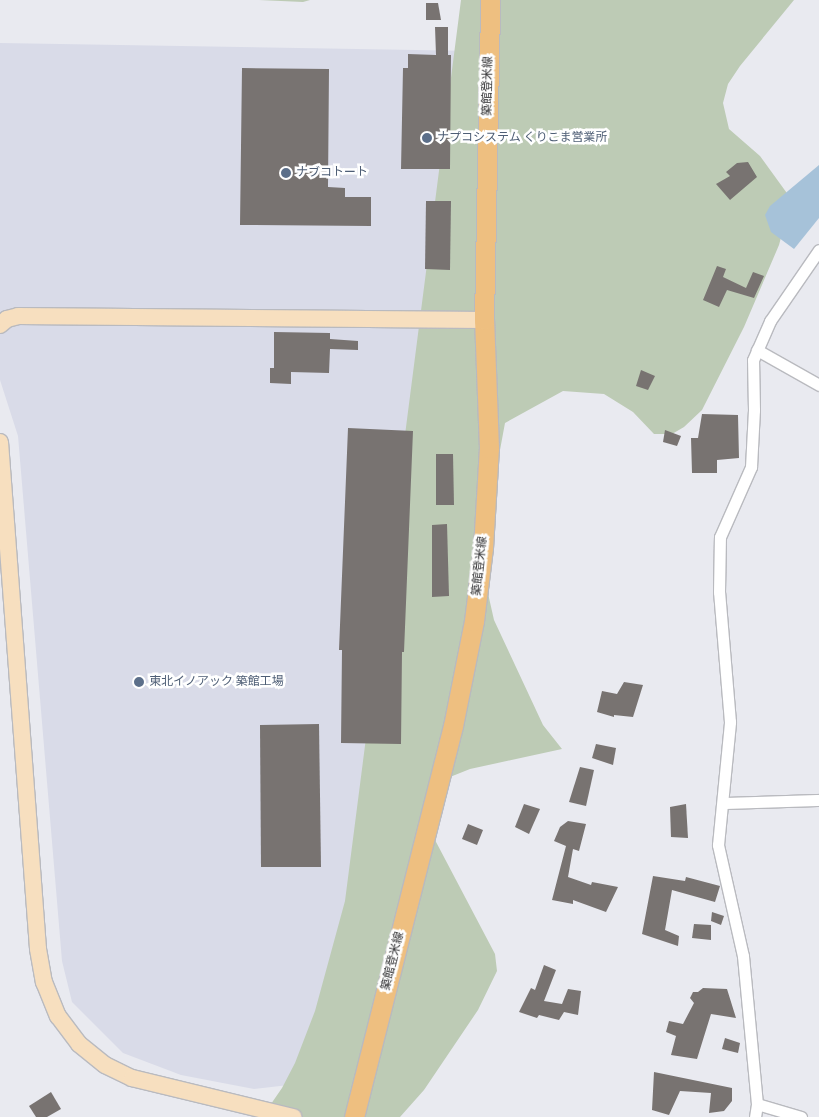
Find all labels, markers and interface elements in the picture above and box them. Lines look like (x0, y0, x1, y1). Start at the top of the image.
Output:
street label: 築館登米線 (480, 56, 496, 116)
place label: ナプコシステム くりこま営業所 (437, 131, 608, 145)
marker: ナプコシステム くりこま営業所 (421, 132, 433, 144)
place label: ナブコトート (296, 166, 368, 180)
marker: ナブコトート (280, 167, 292, 179)
street label: 築館登米線 (470, 535, 490, 597)
place label: 東北イノアック 築館工場 (149, 675, 284, 689)
marker: 東北イノアック 築館工場 (133, 676, 145, 688)
street label: 築館登米線 (379, 930, 407, 992)

